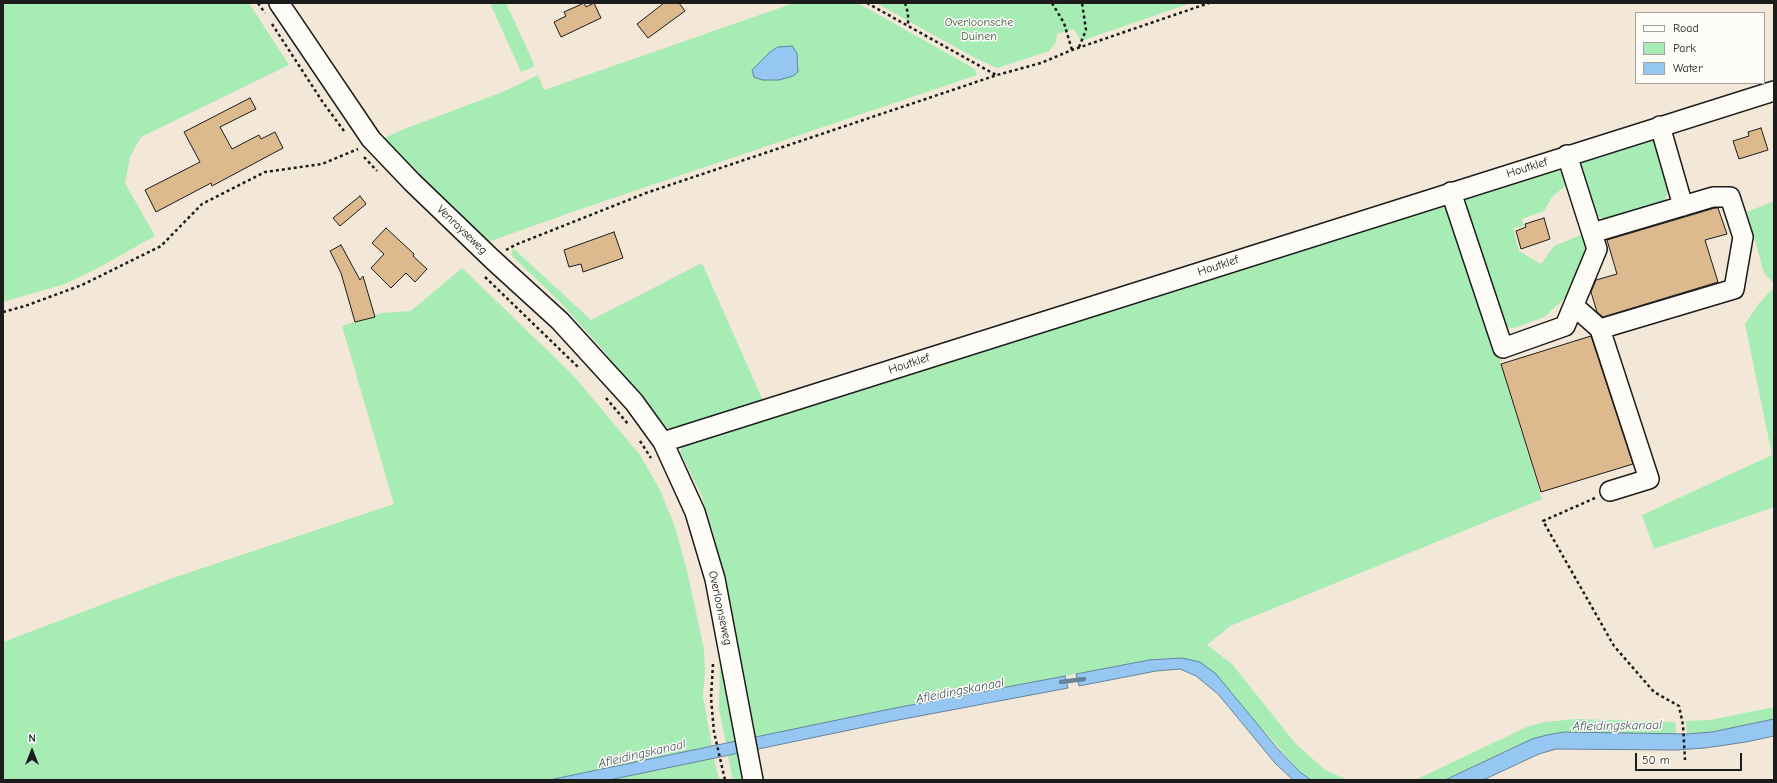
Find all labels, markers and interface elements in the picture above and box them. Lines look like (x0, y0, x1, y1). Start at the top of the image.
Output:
legend (1635, 12, 1765, 84)
park label: Overloonsche Duinen (945, 16, 1013, 44)
text: Road (1673, 21, 1699, 35)
text: Park (1673, 41, 1696, 55)
text: Water (1673, 61, 1703, 75)
street label: Houtklef (1505, 155, 1549, 181)
street label: Venrayseweg (434, 202, 490, 258)
street label: Houtklef (1196, 253, 1240, 279)
street label: Houtklef (887, 351, 931, 377)
street label: Overloonseweg (705, 570, 735, 646)
water label: Afleidingskanaal (915, 675, 1005, 707)
water label: Afleidingskanaal (1572, 717, 1662, 735)
north arrow (12, 731, 52, 771)
text: N (28, 732, 36, 745)
water label: Afleidingskanaal (597, 736, 687, 772)
scale bar (1637, 745, 1744, 771)
text: 50 m (1642, 753, 1670, 767)

